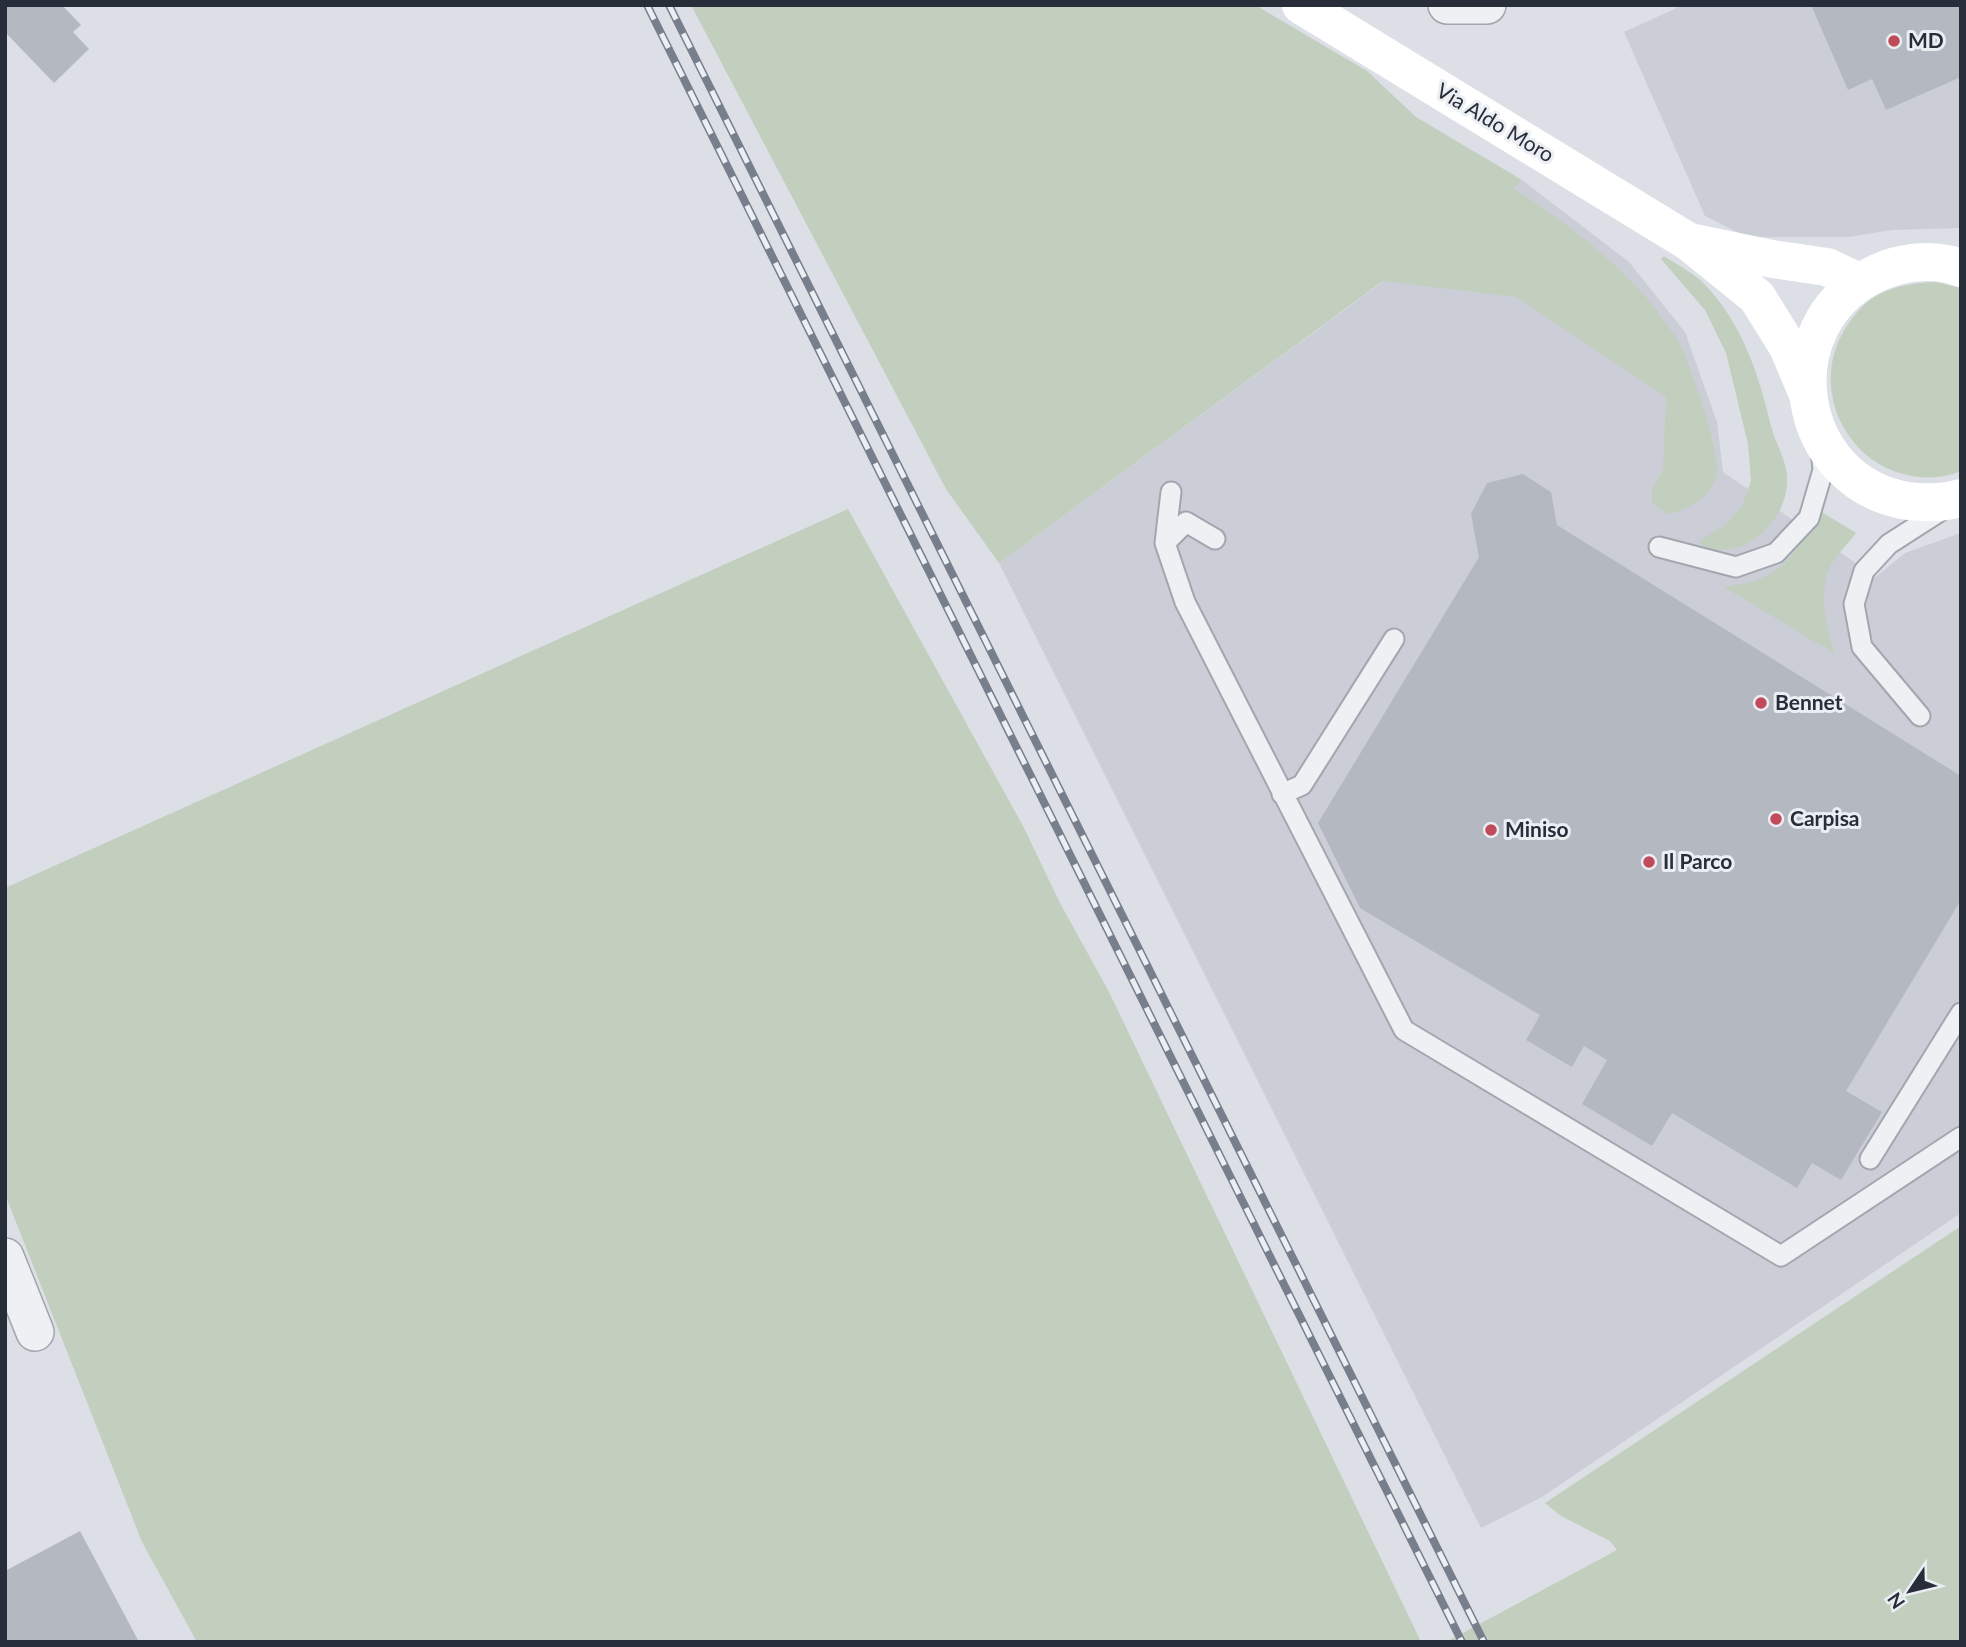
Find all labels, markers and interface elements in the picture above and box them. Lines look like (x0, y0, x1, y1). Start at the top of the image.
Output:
place label: MD (1908, 27, 1944, 52)
marker: MD (1886, 33, 1902, 49)
street label: Via Aldo Moro (1432, 77, 1559, 167)
place label: Bennet (1775, 689, 1843, 714)
marker: Bennet (1753, 695, 1769, 711)
place label: Carpisa (1790, 805, 1860, 830)
marker: Carpisa (1768, 811, 1784, 827)
place label: Miniso (1505, 816, 1569, 841)
marker: Miniso (1483, 822, 1499, 838)
place label: Il Parco (1663, 848, 1732, 873)
marker: Il Parco (1641, 854, 1657, 870)
north arrow (1875, 1556, 1945, 1626)
text: N (1882, 1588, 1909, 1614)

